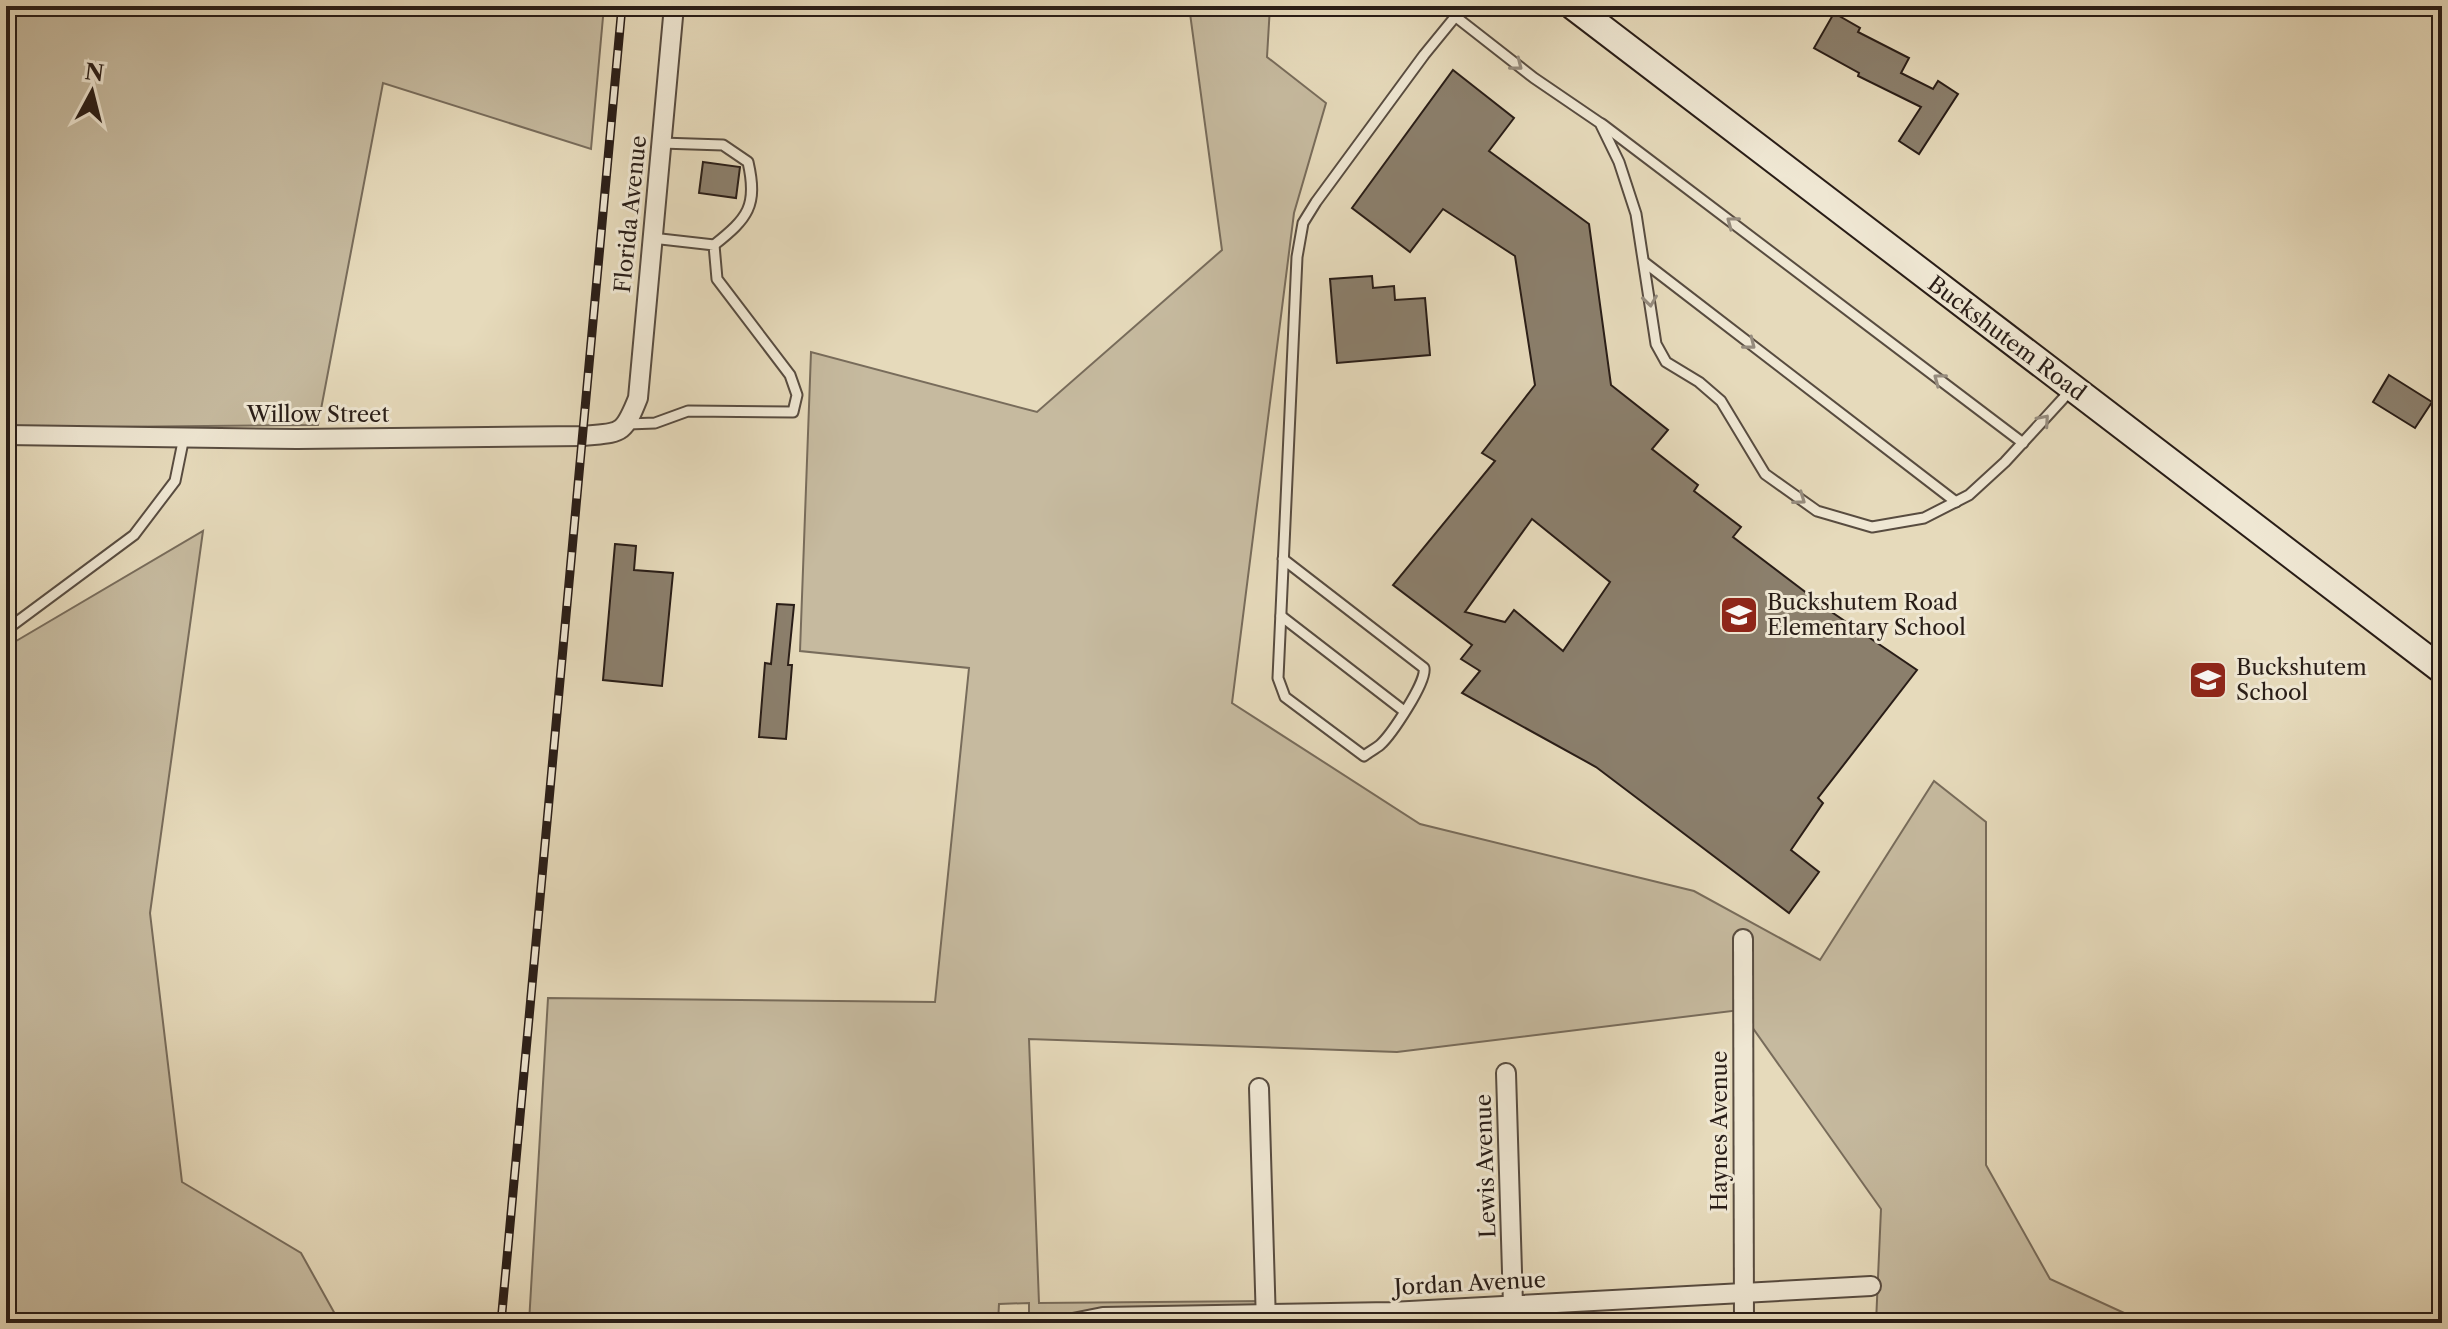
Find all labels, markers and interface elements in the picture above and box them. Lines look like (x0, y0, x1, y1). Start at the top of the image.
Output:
north arrow (52, 52, 132, 132)
one-way arrow (1508, 55, 1523, 69)
text: N (83, 58, 106, 87)
street label: Florida Avenue (609, 134, 652, 294)
one-way arrow (1726, 217, 1740, 232)
street label: Buckshutem Road (1922, 270, 2091, 407)
one-way arrow (1641, 294, 1658, 308)
one-way arrow (1741, 334, 1756, 348)
one-way arrow (1933, 374, 1948, 388)
street label: Willow Street (246, 401, 389, 428)
one-way arrow (2035, 414, 2049, 429)
one-way arrow (1791, 489, 1806, 504)
place label: Buckshutem Road Elementary School (1767, 589, 1966, 641)
school or university icon: Buckshutem Road Elementary School (1718, 594, 1760, 636)
place label: Buckshutem School (2236, 654, 2367, 706)
school or university icon: Buckshutem School (2187, 659, 2229, 701)
street label: Haynes Avenue (1706, 1051, 1733, 1211)
street label: Lewis Avenue (1469, 1094, 1502, 1238)
street label: Jordan Avenue (1390, 1266, 1547, 1301)

